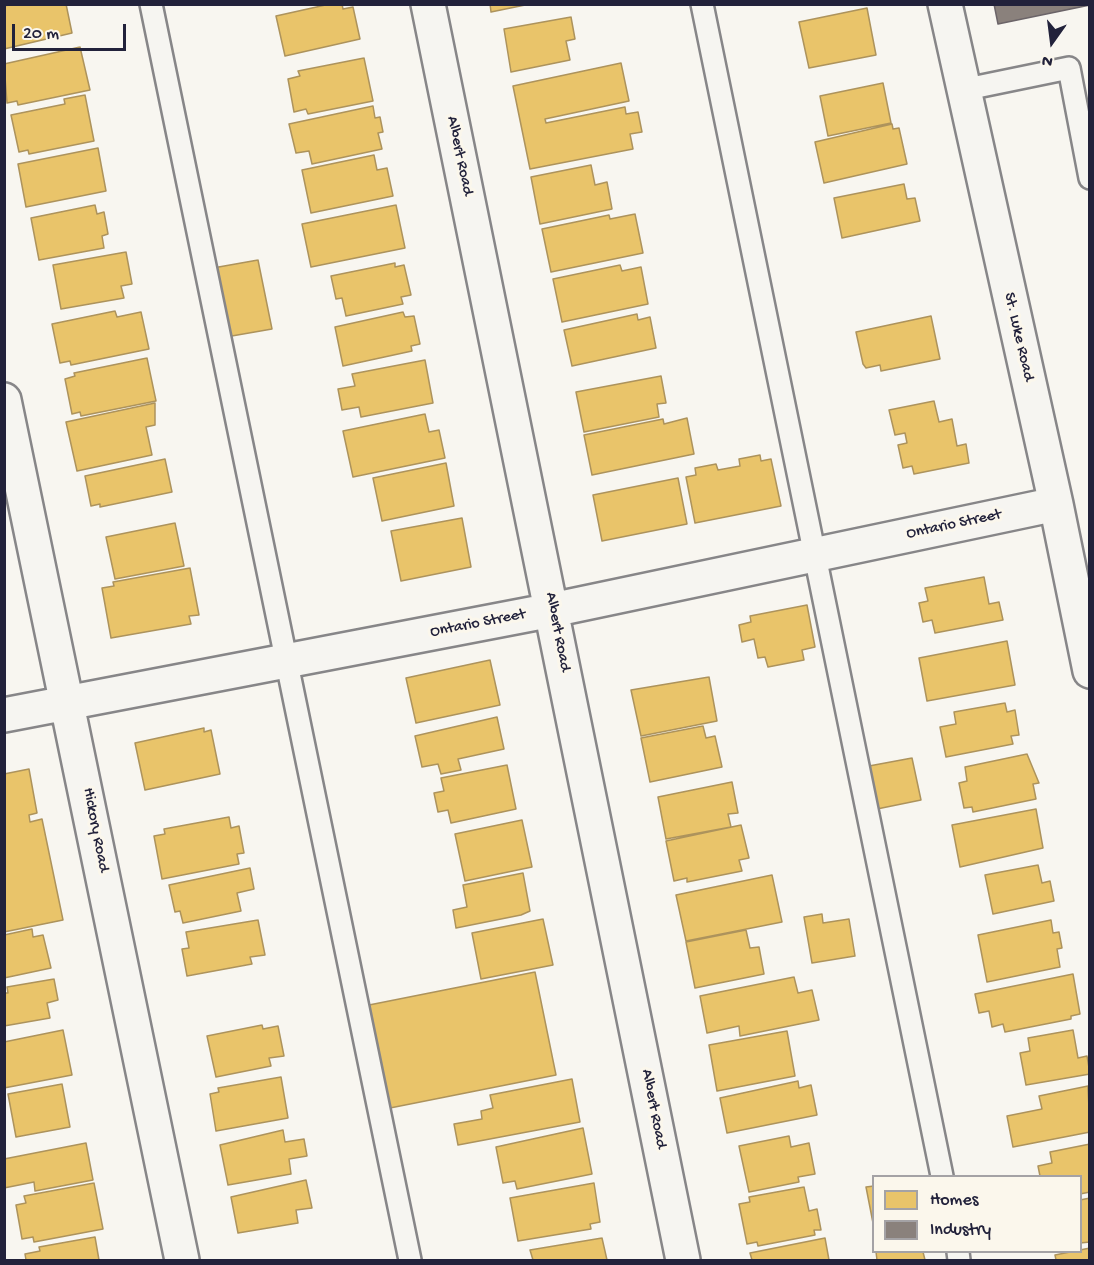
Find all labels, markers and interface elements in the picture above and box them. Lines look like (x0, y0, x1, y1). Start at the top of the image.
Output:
scale bar (15, 12, 129, 50)
north arrow (1022, 12, 1082, 72)
text: 20 m (23, 24, 59, 45)
text: N (1040, 49, 1055, 70)
street label: Albert Road (441, 115, 477, 197)
street label: St. Luke Road (998, 291, 1038, 383)
street label: Ontario Street (905, 506, 1003, 544)
street label: Albert Road (540, 591, 574, 673)
street label: Ontario Street (429, 605, 527, 643)
street label: Hickory Road (77, 786, 113, 874)
street label: Albert Road (636, 1068, 670, 1150)
legend (872, 1175, 1082, 1253)
text: Homes (930, 1190, 978, 1211)
text: Industry (930, 1220, 991, 1241)

